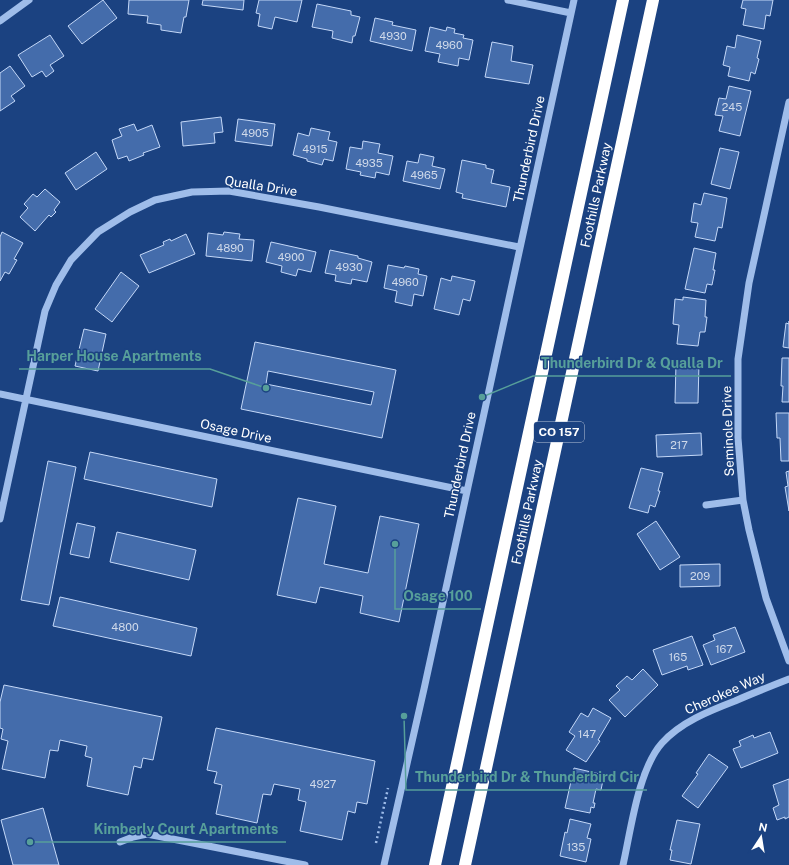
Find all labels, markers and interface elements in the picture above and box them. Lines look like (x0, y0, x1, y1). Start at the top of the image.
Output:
house number: 4930 (379, 30, 407, 42)
house number: 4960 (435, 39, 463, 51)
street label: Thunderbird Drive (510, 94, 548, 204)
house number: 245 (722, 101, 742, 113)
house number: 4905 (241, 127, 269, 139)
street label: Foothills Parkway (578, 141, 614, 249)
house number: 4915 (302, 143, 328, 155)
house number: 4935 (355, 157, 383, 169)
house number: 4965 (410, 169, 438, 181)
street label: Qualla Drive (224, 173, 298, 199)
house number: 4890 (216, 242, 244, 254)
house number: 4900 (277, 251, 305, 263)
house number: 4930 (335, 261, 363, 273)
house number: 4960 (391, 276, 419, 288)
callout: Harper House Apartments (19, 343, 210, 369)
text: Harper House Apartments (26, 348, 202, 364)
callout: Thunderbird Dr & Qualla Dr (533, 350, 731, 376)
text: Thunderbird Dr & Qualla Dr (541, 355, 723, 371)
street label: Seminole Drive (719, 385, 737, 477)
street label: Thunderbird Drive (441, 410, 479, 520)
street label: Osage Drive (199, 416, 273, 446)
road number: CO 157 (534, 422, 584, 442)
house number: 217 (670, 439, 688, 451)
street label: Foothills Parkway (509, 458, 545, 566)
house number: 209 (690, 570, 710, 582)
callout: Osage 100 (395, 583, 481, 609)
text: Osage 100 (403, 588, 473, 604)
house number: 4800 (111, 621, 139, 633)
house number: 167 (715, 643, 733, 655)
house number: 165 (669, 651, 687, 663)
street label: Cherokee Way (682, 669, 768, 717)
house number: 147 (578, 728, 596, 740)
callout: Thunderbird Dr & Thunderbird Cir (406, 764, 647, 790)
text: Thunderbird Dr & Thunderbird Cir (415, 769, 639, 785)
house number: 4927 (310, 778, 337, 790)
callout: Kimberly Court Apartments (85, 816, 286, 842)
north arrow (741, 817, 781, 857)
text: N (758, 820, 769, 834)
text: Kimberly Court Apartments (94, 821, 278, 837)
house number: 135 (567, 841, 585, 853)

